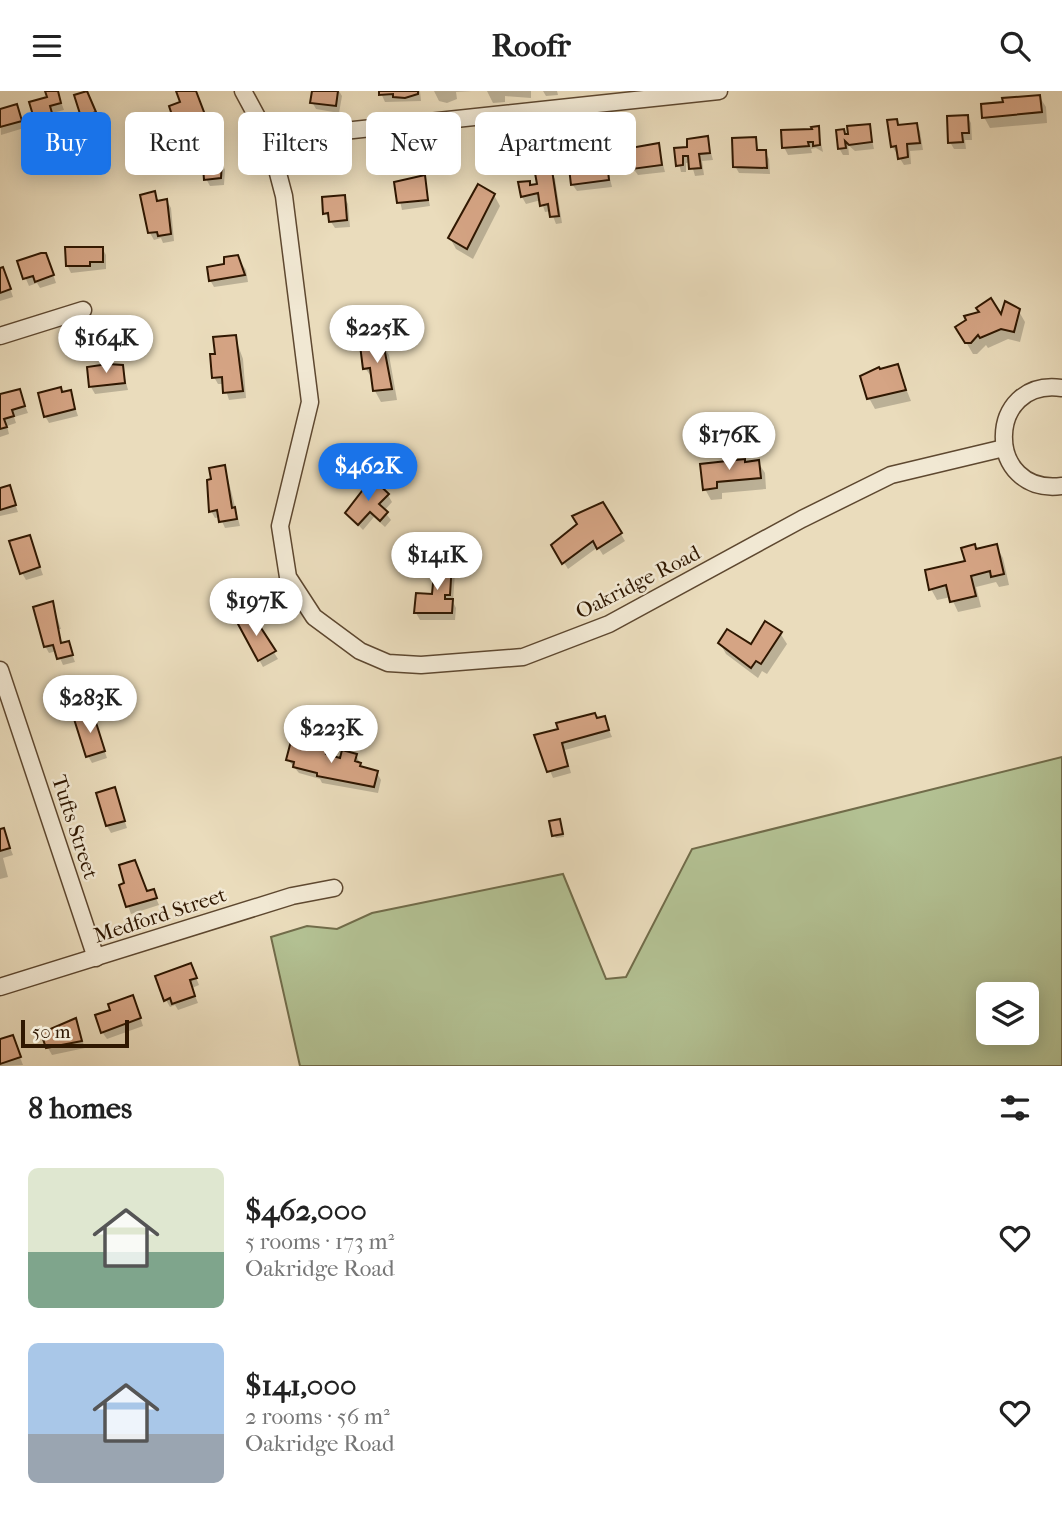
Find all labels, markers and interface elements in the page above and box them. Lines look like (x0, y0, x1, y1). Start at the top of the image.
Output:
icon: menu (28, 27, 66, 65)
text: Roofr (491, 27, 571, 64)
icon: search (996, 27, 1034, 65)
chip: Buy (21, 112, 111, 175)
chip: Rent (125, 112, 224, 175)
chip: Filters (238, 112, 352, 175)
chip: New (366, 112, 461, 175)
chip: Apartment (475, 112, 636, 175)
pin: $225K (328, 306, 426, 365)
text: $225K (346, 314, 408, 341)
pin: $164K (57, 315, 155, 375)
text: $164K (74, 324, 138, 351)
pin: $176K (680, 413, 778, 472)
text: $176K (698, 421, 760, 448)
pin: $462K (319, 443, 417, 503)
text: $462K (334, 452, 402, 479)
pin: $141K (388, 533, 486, 592)
street label: Oakridge Road (572, 540, 705, 624)
text: $141K (407, 541, 467, 568)
pin: $197K (207, 579, 305, 638)
text: $197K (226, 587, 286, 614)
pin: $283K (41, 675, 139, 735)
text: $283K (59, 684, 121, 711)
pin: $223K (282, 705, 380, 765)
text: $223K (300, 714, 362, 741)
street label: Tufts Street (47, 772, 103, 882)
street label: Medford Street (91, 882, 230, 948)
map controls (976, 982, 1039, 1045)
button: layers (976, 982, 1039, 1045)
scale bar (21, 1017, 130, 1049)
text: 50 m (32, 1021, 71, 1043)
icon: filters (996, 1089, 1034, 1127)
text: 8 homes (28, 1091, 132, 1126)
text: $462,000 (245, 1193, 367, 1228)
icon: home (84, 1196, 168, 1280)
icon: heart (996, 1219, 1034, 1257)
text: 5 rooms · 173 m² (245, 1228, 394, 1255)
text: Oakridge Road (245, 1255, 395, 1282)
text: $141,000 (245, 1368, 357, 1403)
icon: home (84, 1371, 168, 1455)
icon: heart (996, 1394, 1034, 1432)
text: 2 rooms · 56 m² (245, 1403, 390, 1430)
text: Oakridge Road (245, 1430, 395, 1457)

